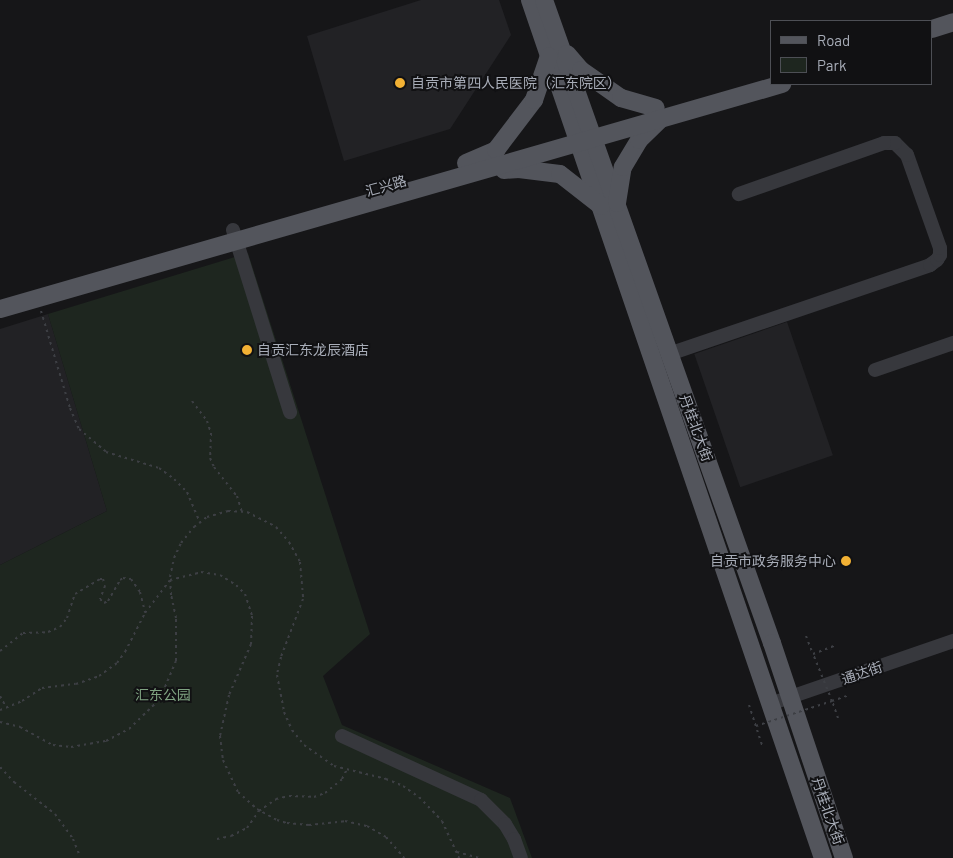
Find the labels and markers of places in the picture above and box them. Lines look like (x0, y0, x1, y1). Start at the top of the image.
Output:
place label: 自贡市第四人民医院（汇东院区） (411, 75, 621, 91)
marker: 自贡市第四人民医院（汇东院区） (393, 76, 407, 90)
place label: 自贡汇东龙辰酒店 (257, 342, 369, 358)
marker: 自贡汇东龙辰酒店 (241, 344, 253, 356)
place label: 自贡市政务服务中心 (710, 553, 836, 569)
marker: 自贡市政务服务中心 (840, 555, 852, 567)

